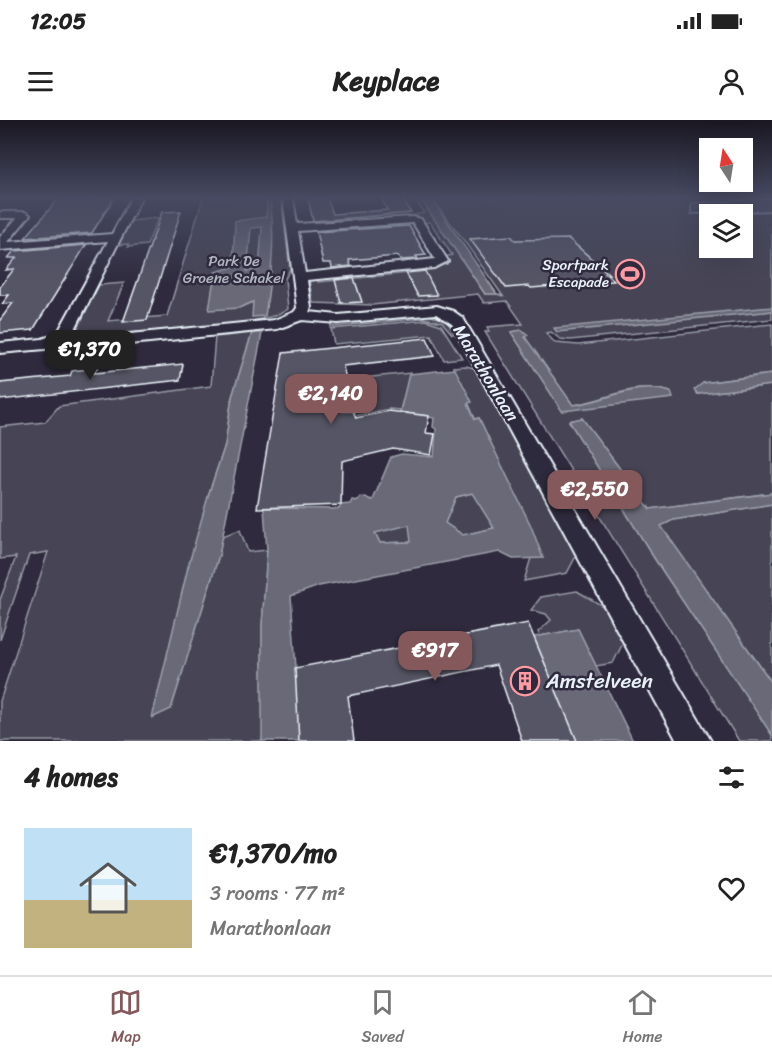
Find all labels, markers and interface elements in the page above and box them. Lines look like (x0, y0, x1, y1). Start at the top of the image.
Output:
text: 12:05 (30, 2, 86, 41)
text: Keyplace (333, 57, 439, 105)
icon: menu (24, 65, 57, 98)
icon: person (715, 65, 748, 98)
north arrow (699, 138, 753, 192)
map controls (699, 138, 753, 258)
button: layers (699, 204, 753, 258)
park label: Park De Groene Schakel (183, 248, 286, 291)
place label: Sportpark Escapade (542, 252, 609, 295)
sports icon: Sportpark Escapade (614, 258, 646, 290)
street label: Marathonlaan (444, 318, 528, 428)
pin: €1,370 (41, 330, 139, 381)
text: €1,370 (59, 332, 121, 367)
pin: €2,140 (282, 374, 380, 425)
text: €2,140 (299, 376, 363, 411)
pin: €2,550 (546, 470, 644, 521)
text: €2,550 (561, 472, 629, 507)
pin: €917 (399, 631, 471, 682)
text: €917 (412, 633, 458, 668)
place label: Amstelveen (545, 662, 653, 700)
building icon: Amstelveen (509, 665, 541, 697)
text: 4 homes (24, 754, 118, 800)
icon: filters (715, 761, 748, 794)
text: €1,370/mo (210, 830, 337, 876)
icon: home (72, 852, 144, 924)
icon: heart (715, 872, 748, 905)
text: 3 rooms · 77 m² (210, 876, 345, 911)
text: Marathonlaan (210, 911, 331, 946)
tab: Map (109, 986, 142, 1051)
tab: Saved (361, 986, 404, 1051)
tab: Home (623, 986, 663, 1051)

